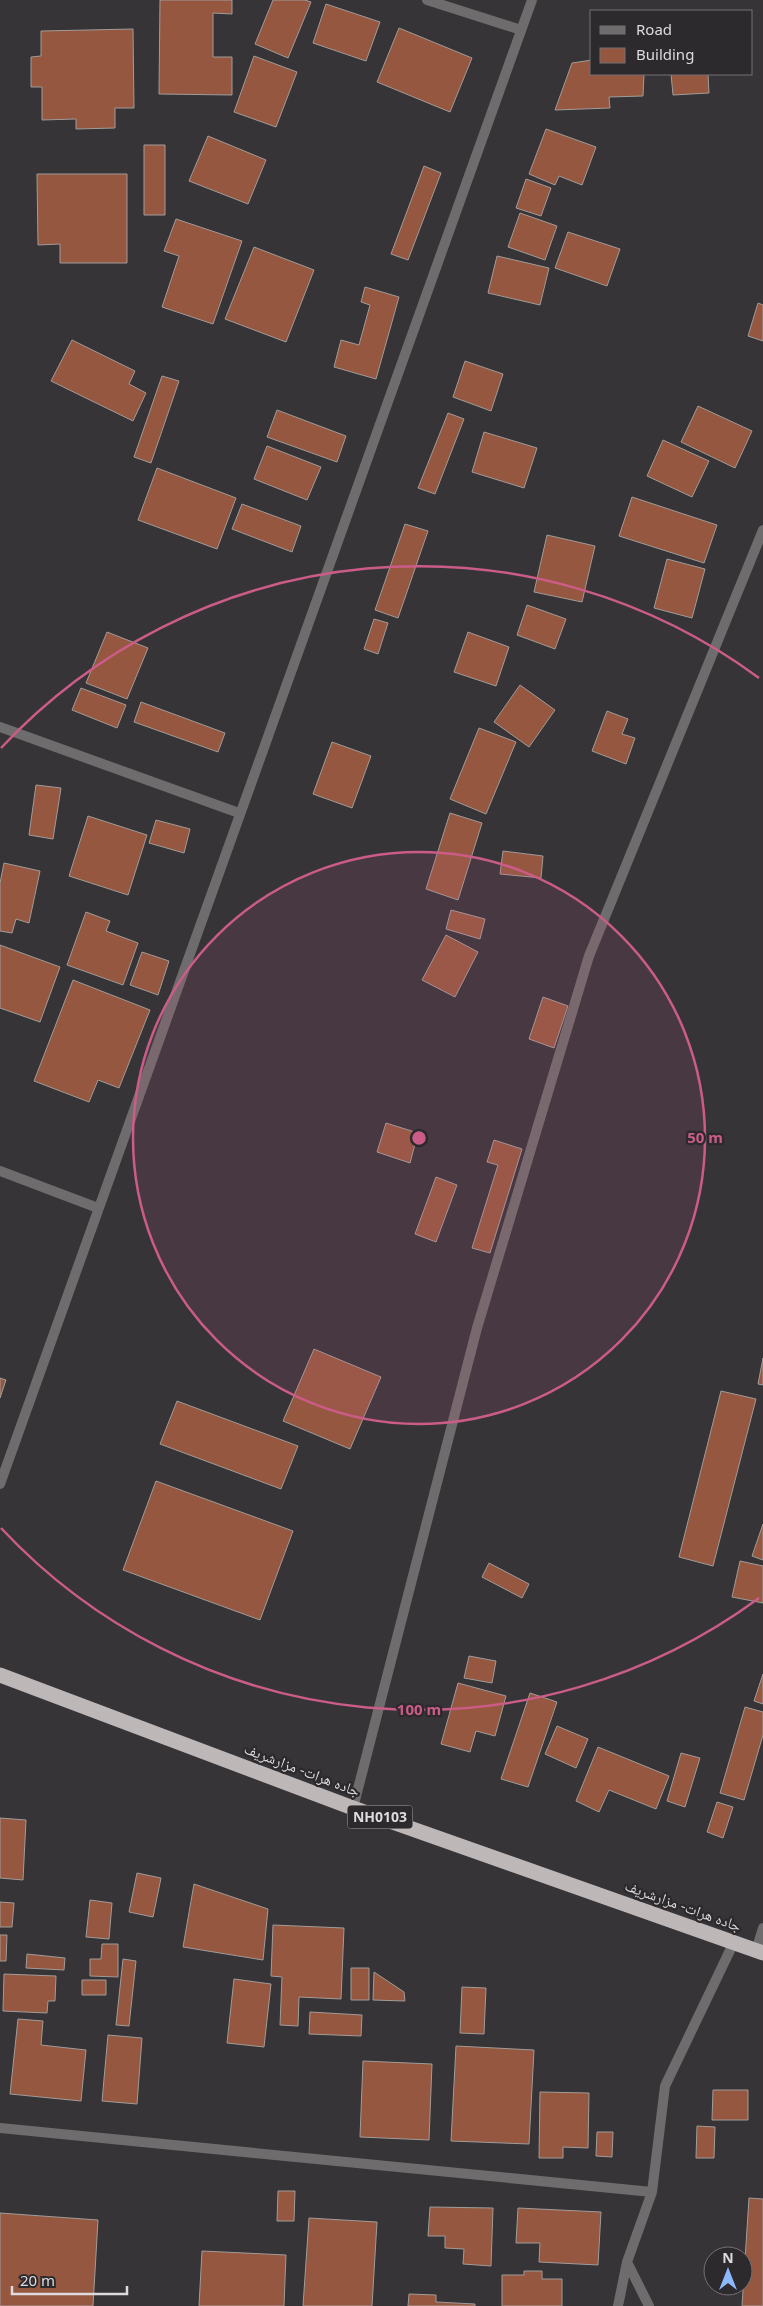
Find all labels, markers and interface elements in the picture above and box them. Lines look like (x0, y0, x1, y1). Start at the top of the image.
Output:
legend (590, 10, 753, 75)
text: Road (636, 19, 672, 39)
text: Building (636, 44, 694, 64)
text: 50 m (687, 1127, 723, 1147)
centre of rings (410, 1129, 428, 1147)
text: 100 m (397, 1699, 441, 1719)
street label: جاده هرات- مزارشریف (241, 1738, 364, 1801)
road number: NH0103 (348, 1805, 412, 1828)
street label: جاده هرات- مزارشریف (622, 1875, 745, 1936)
north arrow (703, 2246, 753, 2296)
text: N (722, 2248, 734, 2267)
scale bar (12, 2264, 128, 2296)
text: 20 m (20, 2270, 55, 2290)

